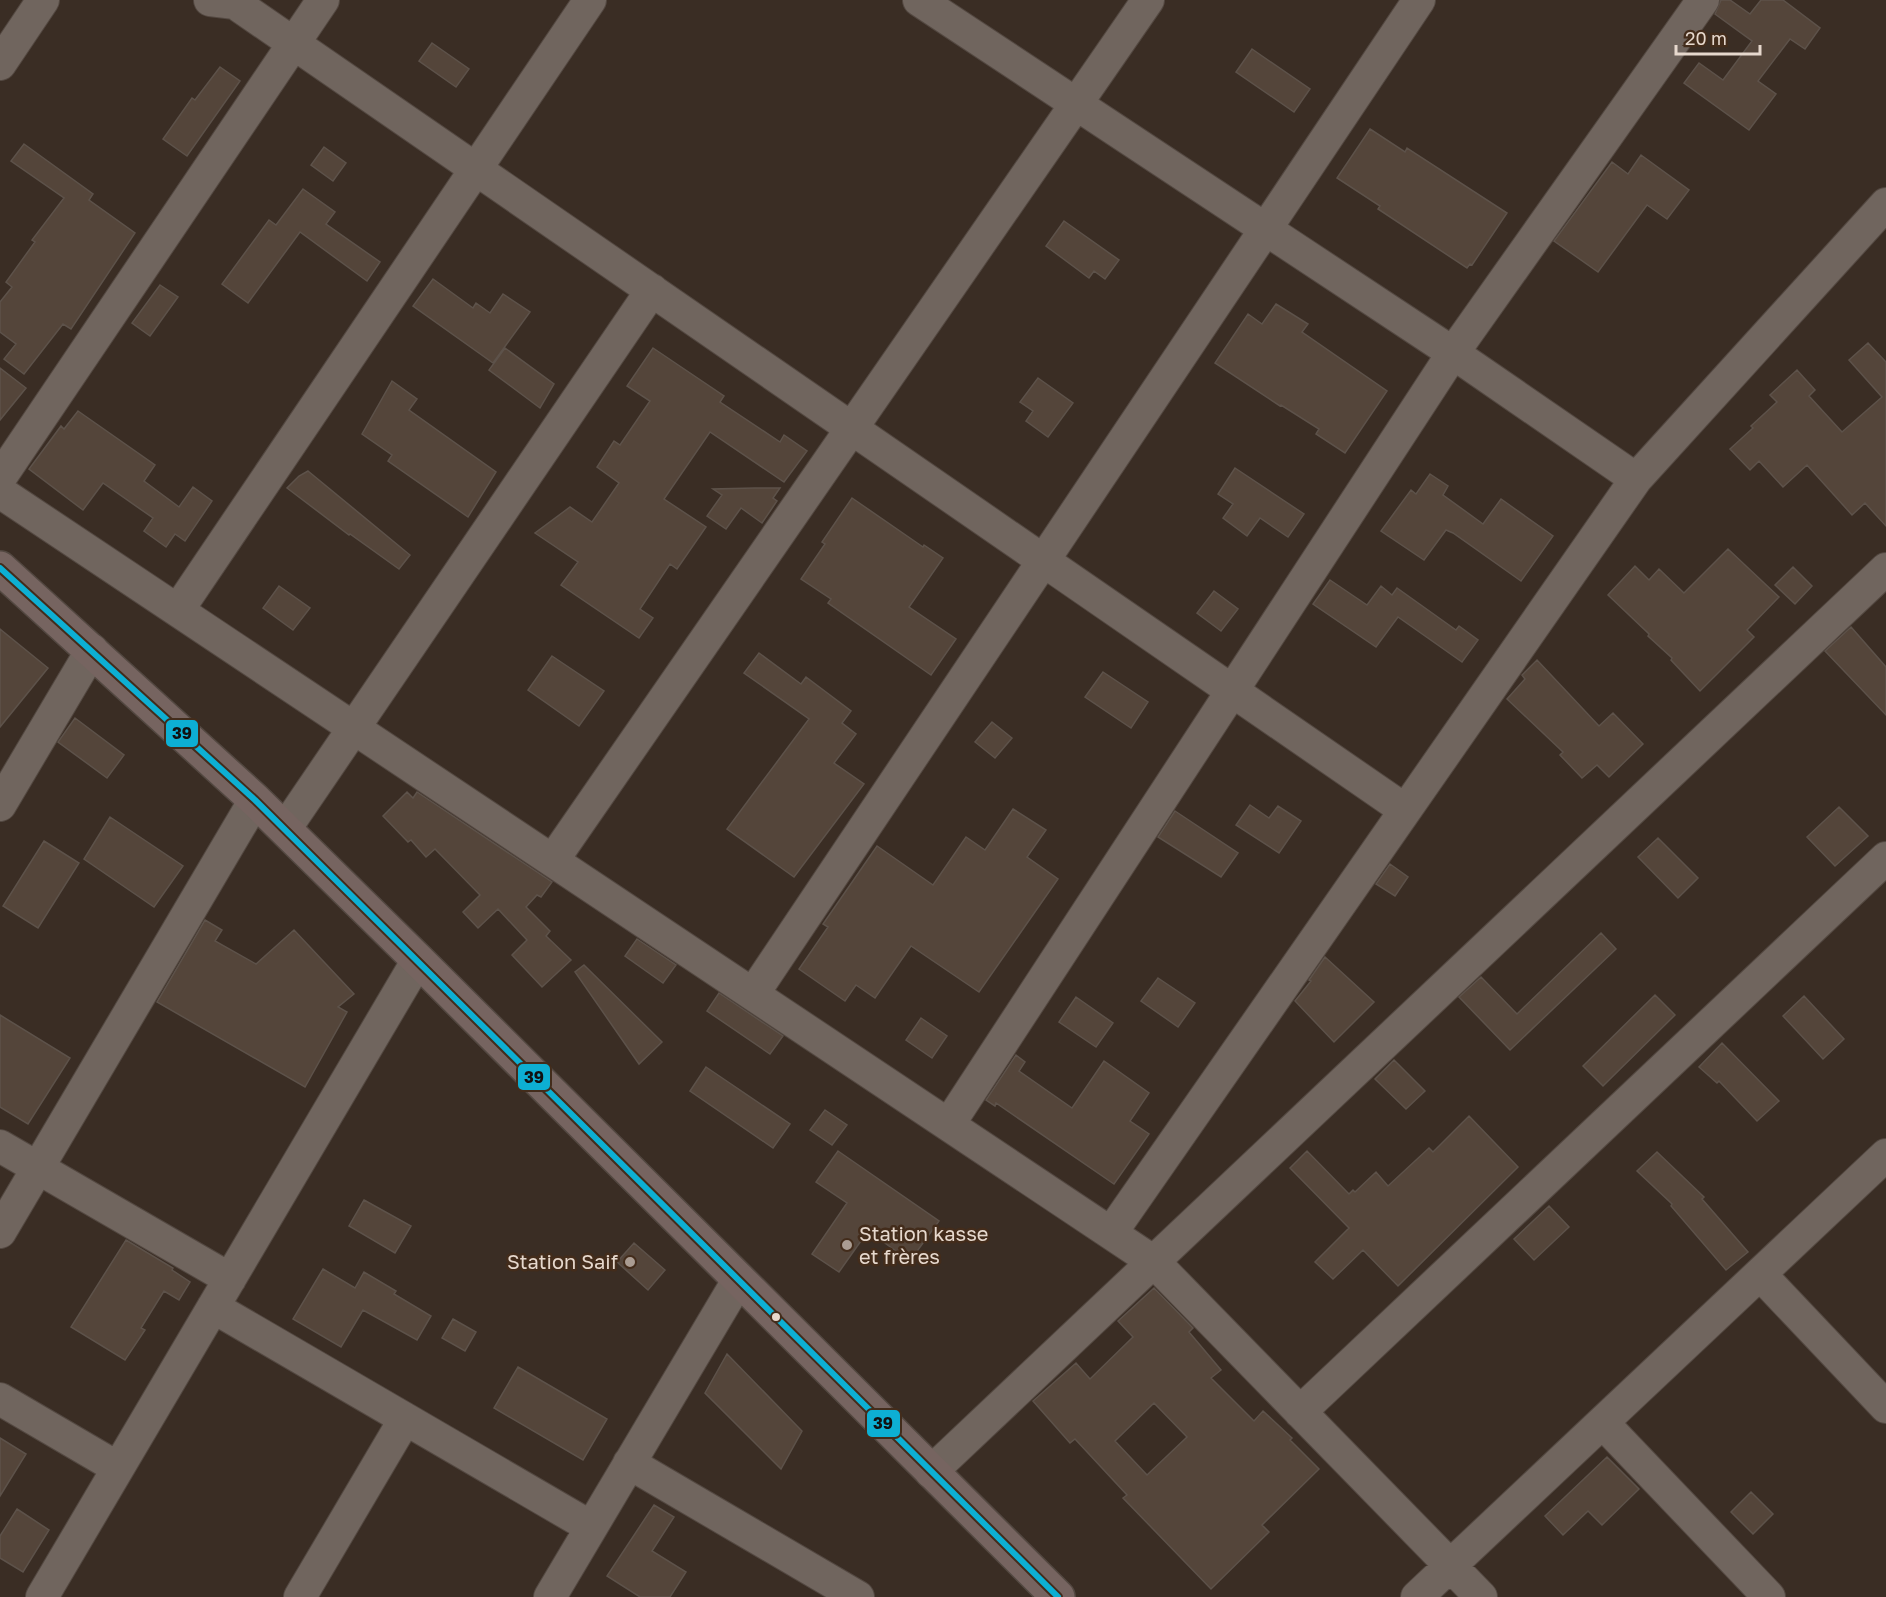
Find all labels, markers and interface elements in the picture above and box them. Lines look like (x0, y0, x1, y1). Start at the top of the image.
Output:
scale bar (1676, 18, 1760, 56)
text: 20 m (1685, 27, 1727, 49)
line badge: 39 (165, 719, 199, 748)
text: 39 (172, 723, 192, 743)
line badge: 39 (517, 1063, 551, 1091)
text: 39 (524, 1067, 544, 1087)
place label: Station kasse et frères (859, 1221, 988, 1268)
marker: Station kasse et frères (840, 1238, 854, 1252)
place label: Station Saif (507, 1249, 618, 1273)
marker: Station Saif (623, 1255, 637, 1269)
unlabelled marker (770, 1311, 782, 1323)
line badge: 39 (866, 1409, 901, 1438)
text: 39 (873, 1413, 893, 1433)

